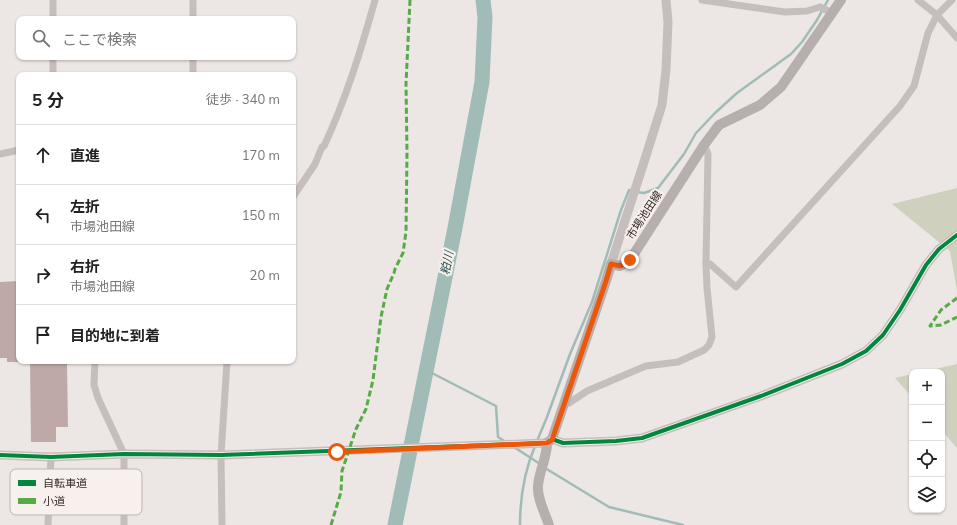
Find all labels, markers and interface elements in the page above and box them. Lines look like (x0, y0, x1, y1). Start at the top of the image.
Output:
search box (16, 16, 296, 60)
icon: search (30, 27, 52, 49)
text: ここで検索 (62, 30, 137, 49)
text: 5 分 (32, 89, 64, 110)
text: 徒歩 · 340 m (206, 91, 280, 107)
icon: ahead (32, 144, 54, 166)
text: 直進 (70, 146, 100, 165)
text: 170 m (242, 147, 280, 163)
street label: 市場池田線 (623, 188, 665, 242)
text: 左折 (70, 197, 100, 216)
icon: left (32, 204, 54, 226)
text: 150 m (242, 207, 280, 223)
text: 市場池田線 (70, 218, 135, 234)
water label: 粕川 (437, 248, 457, 276)
route end (621, 251, 639, 269)
text: 右折 (70, 257, 100, 276)
icon: right (32, 264, 54, 286)
text: 20 m (250, 267, 280, 283)
text: 市場池田線 (70, 278, 135, 294)
icon: arrive (32, 324, 54, 346)
text: 目的地に到着 (70, 326, 160, 345)
map controls (909, 369, 945, 513)
button: + (909, 369, 945, 405)
button: − (909, 405, 945, 441)
button: locate (909, 441, 945, 477)
route start (328, 443, 346, 461)
legend (10, 469, 142, 515)
text: 自転車道 (43, 476, 87, 490)
button: layers (909, 477, 945, 513)
text: 小道 (43, 494, 65, 508)

